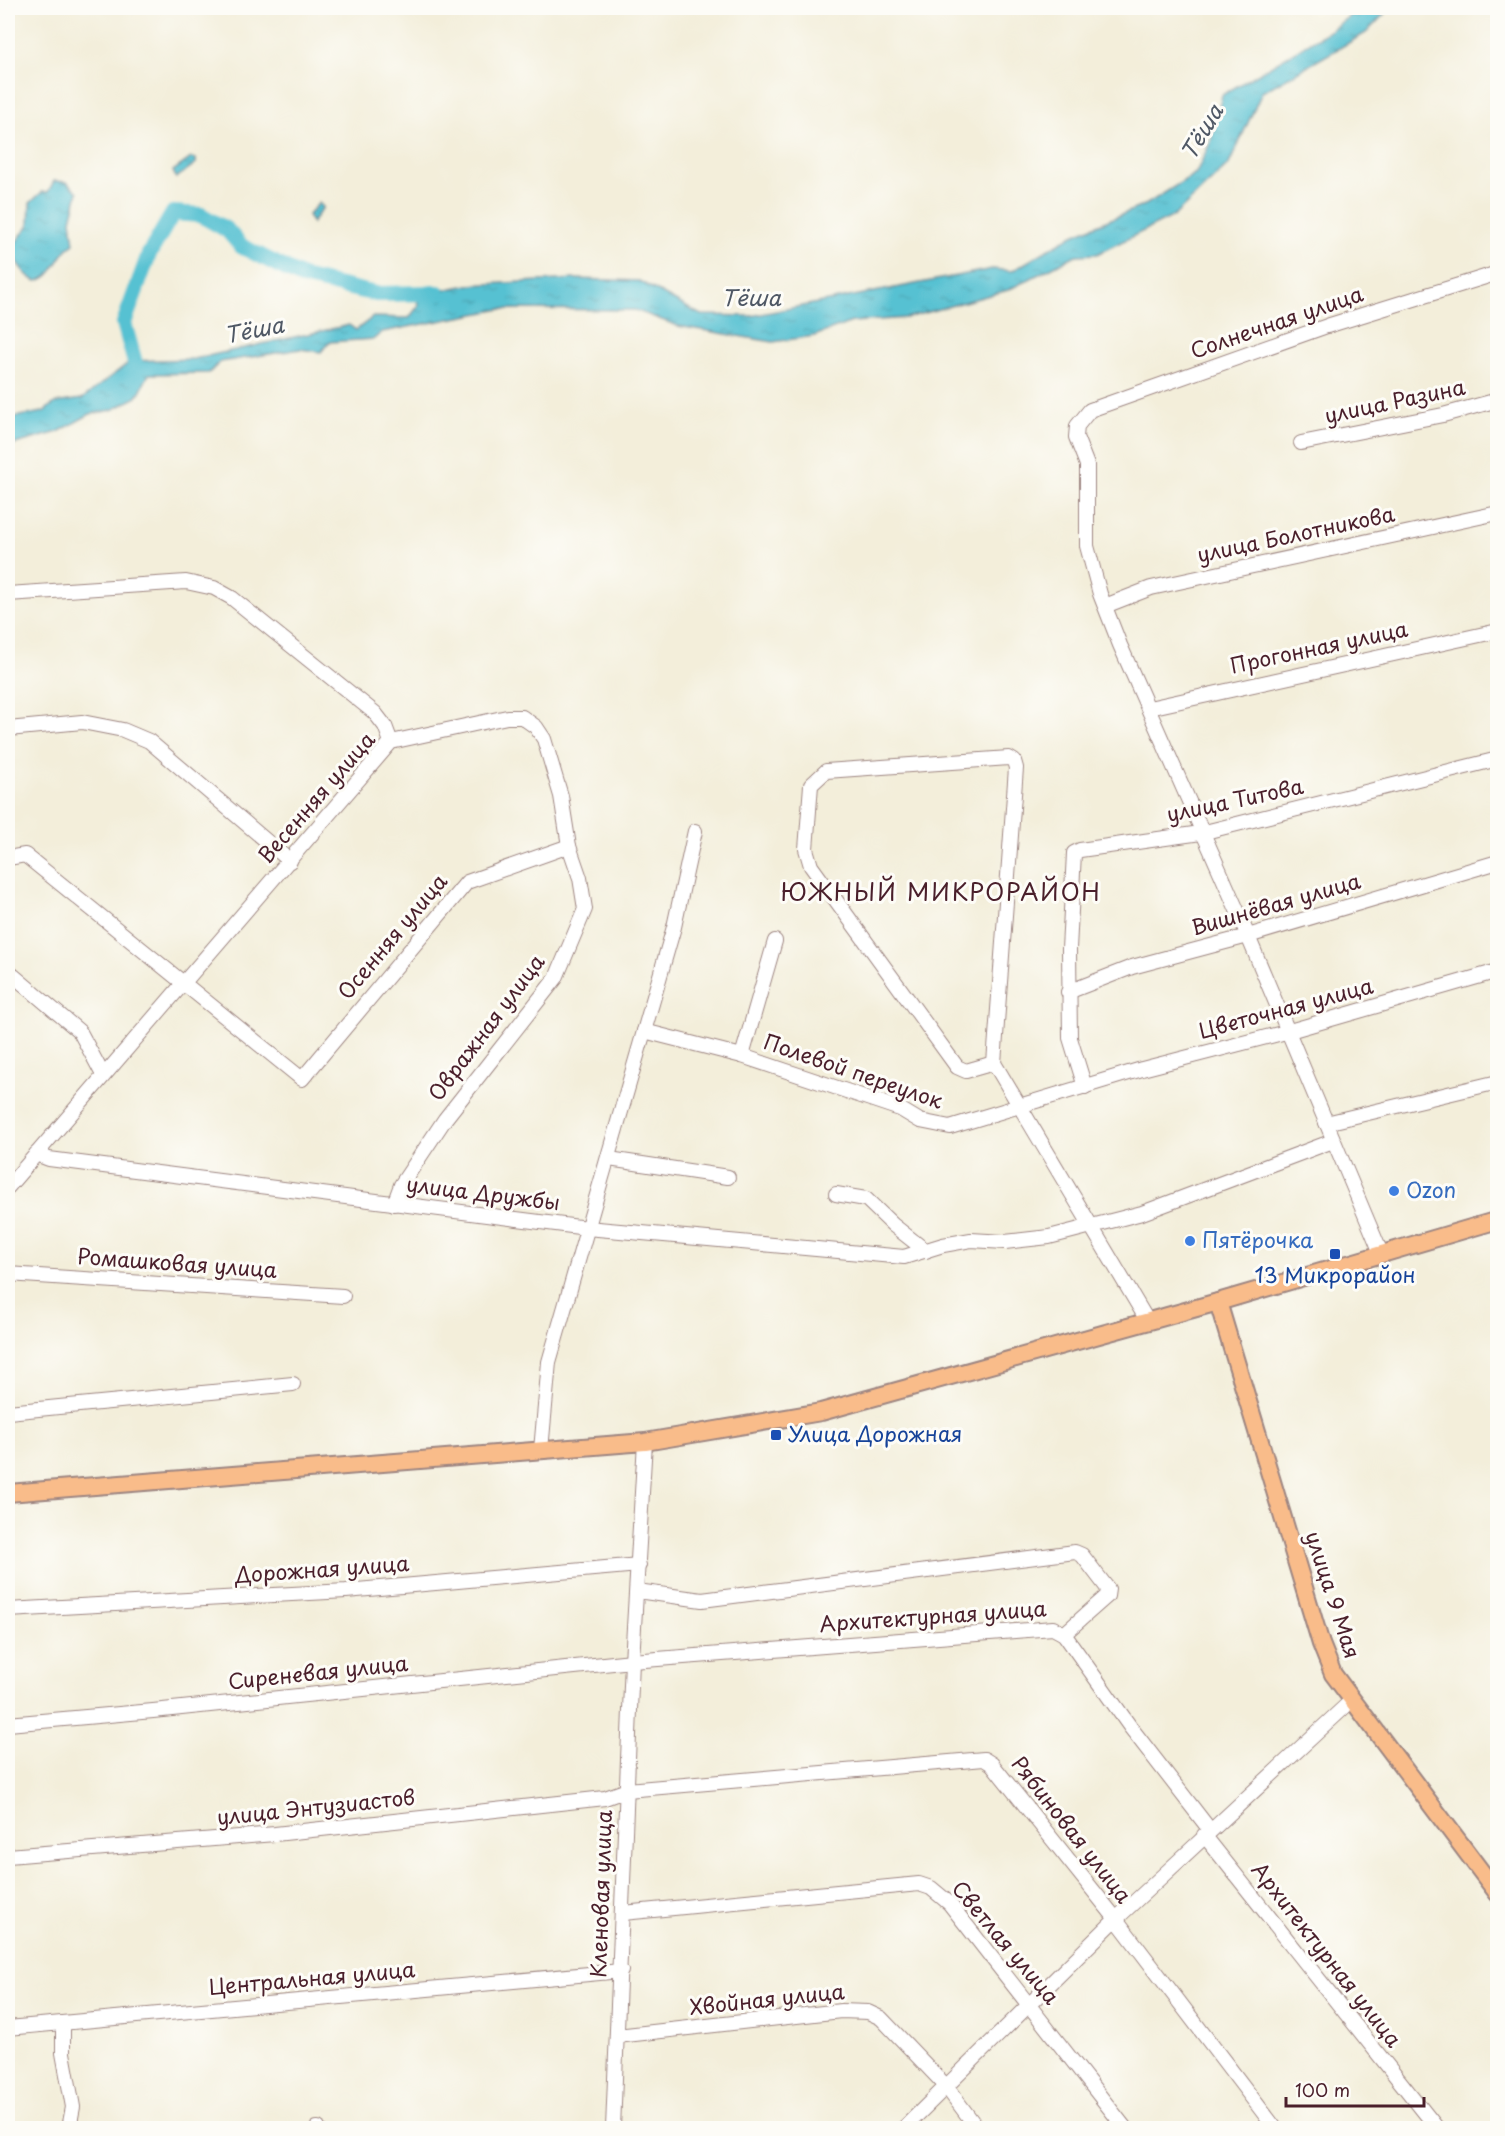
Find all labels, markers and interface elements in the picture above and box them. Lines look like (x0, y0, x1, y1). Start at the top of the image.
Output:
water label: Тёша (1171, 97, 1231, 165)
street label: Солнечная улица (1186, 276, 1368, 366)
water label: Тёша (721, 280, 782, 313)
water label: Тёша (221, 307, 287, 350)
street label: улица Разина (1321, 369, 1469, 431)
street label: улица Болотникова (1194, 496, 1397, 570)
street label: Прогонная улица (1227, 611, 1411, 681)
street label: Весенняя улица (249, 723, 382, 869)
street label: улица Титова (1163, 769, 1306, 829)
street label: Вишнёвая улица (1187, 863, 1365, 943)
street label: Осенняя улица (329, 865, 454, 1006)
district label: ЮЖНЫЙ МИКРОРАЙОН (781, 873, 1101, 909)
street label: Овражная улица (419, 946, 552, 1107)
street label: Цветочная улица (1195, 968, 1377, 1046)
street label: Полевой переулок (760, 1024, 948, 1116)
street label: улица Дружбы (405, 1167, 562, 1217)
place label: Ozon (1406, 1173, 1456, 1205)
marker: Ozon (1387, 1184, 1401, 1198)
place label: Пятёрочка (1202, 1223, 1314, 1255)
marker: Пятёрочка (1183, 1234, 1197, 1248)
street label: Ромашковая улица (76, 1239, 279, 1285)
marker: 13 Микрорайон (1328, 1247, 1342, 1261)
place label: 13 Микрорайон (1254, 1258, 1416, 1290)
place label: Улица Дорожная (788, 1417, 962, 1449)
marker: Улица Дорожная (769, 1428, 783, 1442)
street label: улица 9 Мая (1298, 1527, 1370, 1662)
street label: Дорожная улица (233, 1546, 411, 1590)
street label: Архитектурная улица (818, 1591, 1048, 1639)
street label: Сиреневая улица (226, 1646, 410, 1696)
street label: Рябиновая улица (1005, 1748, 1141, 1910)
street label: улица Энтузиастов (215, 1780, 417, 1832)
street label: Кленовая улица (581, 1809, 619, 1978)
street label: Архитектурная улица (1245, 1854, 1411, 2054)
street label: Светлая улица (945, 1873, 1068, 2011)
street label: Центральная улица (207, 1952, 417, 2002)
street label: Хвойная улица (688, 1974, 847, 2022)
scale bar (1286, 2070, 1424, 2108)
text: 100 m (1295, 2076, 1350, 2103)

